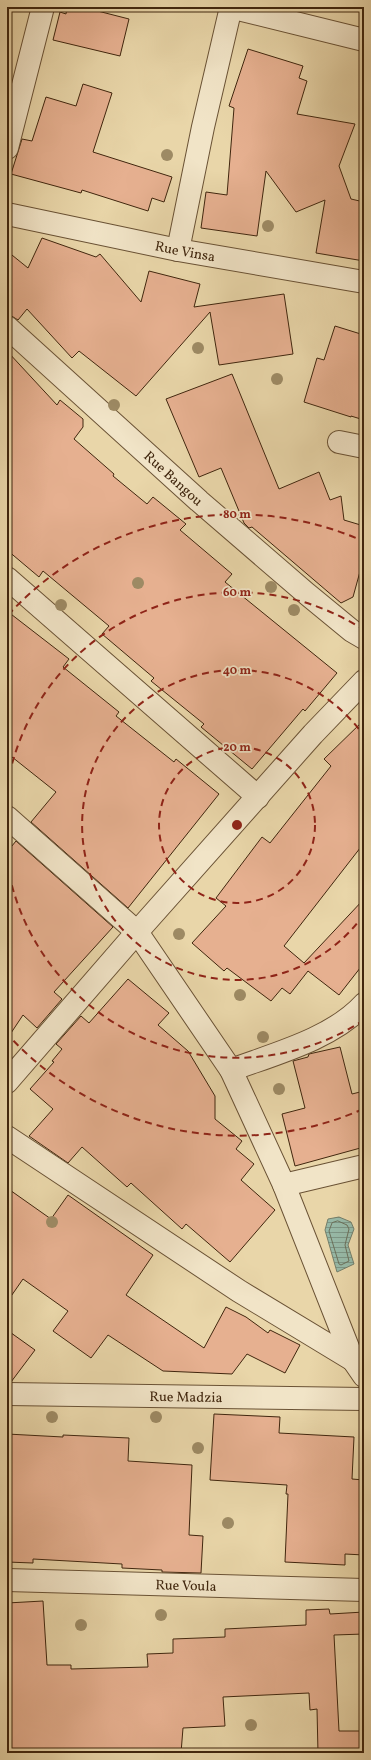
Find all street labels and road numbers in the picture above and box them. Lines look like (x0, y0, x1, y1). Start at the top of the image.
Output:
street label: Rue Vinsa (153, 237, 217, 267)
street label: Rue Bangou (139, 447, 206, 511)
street label: Rue Madzia (149, 1388, 223, 1408)
street label: Rue Voula (155, 1576, 217, 1597)

